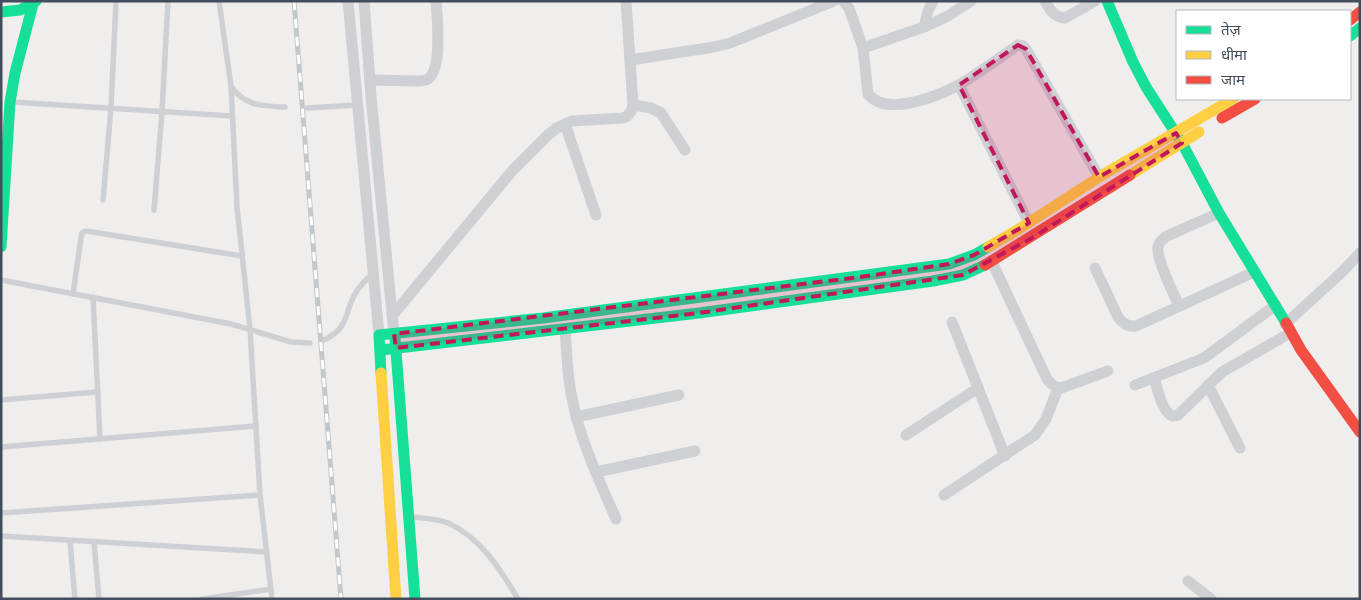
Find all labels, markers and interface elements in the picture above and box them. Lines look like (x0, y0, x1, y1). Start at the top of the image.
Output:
legend (1176, 10, 1351, 100)
text: तेज़ (1221, 20, 1242, 39)
text: धीमा (1221, 45, 1248, 64)
text: जाम (1221, 70, 1246, 89)

